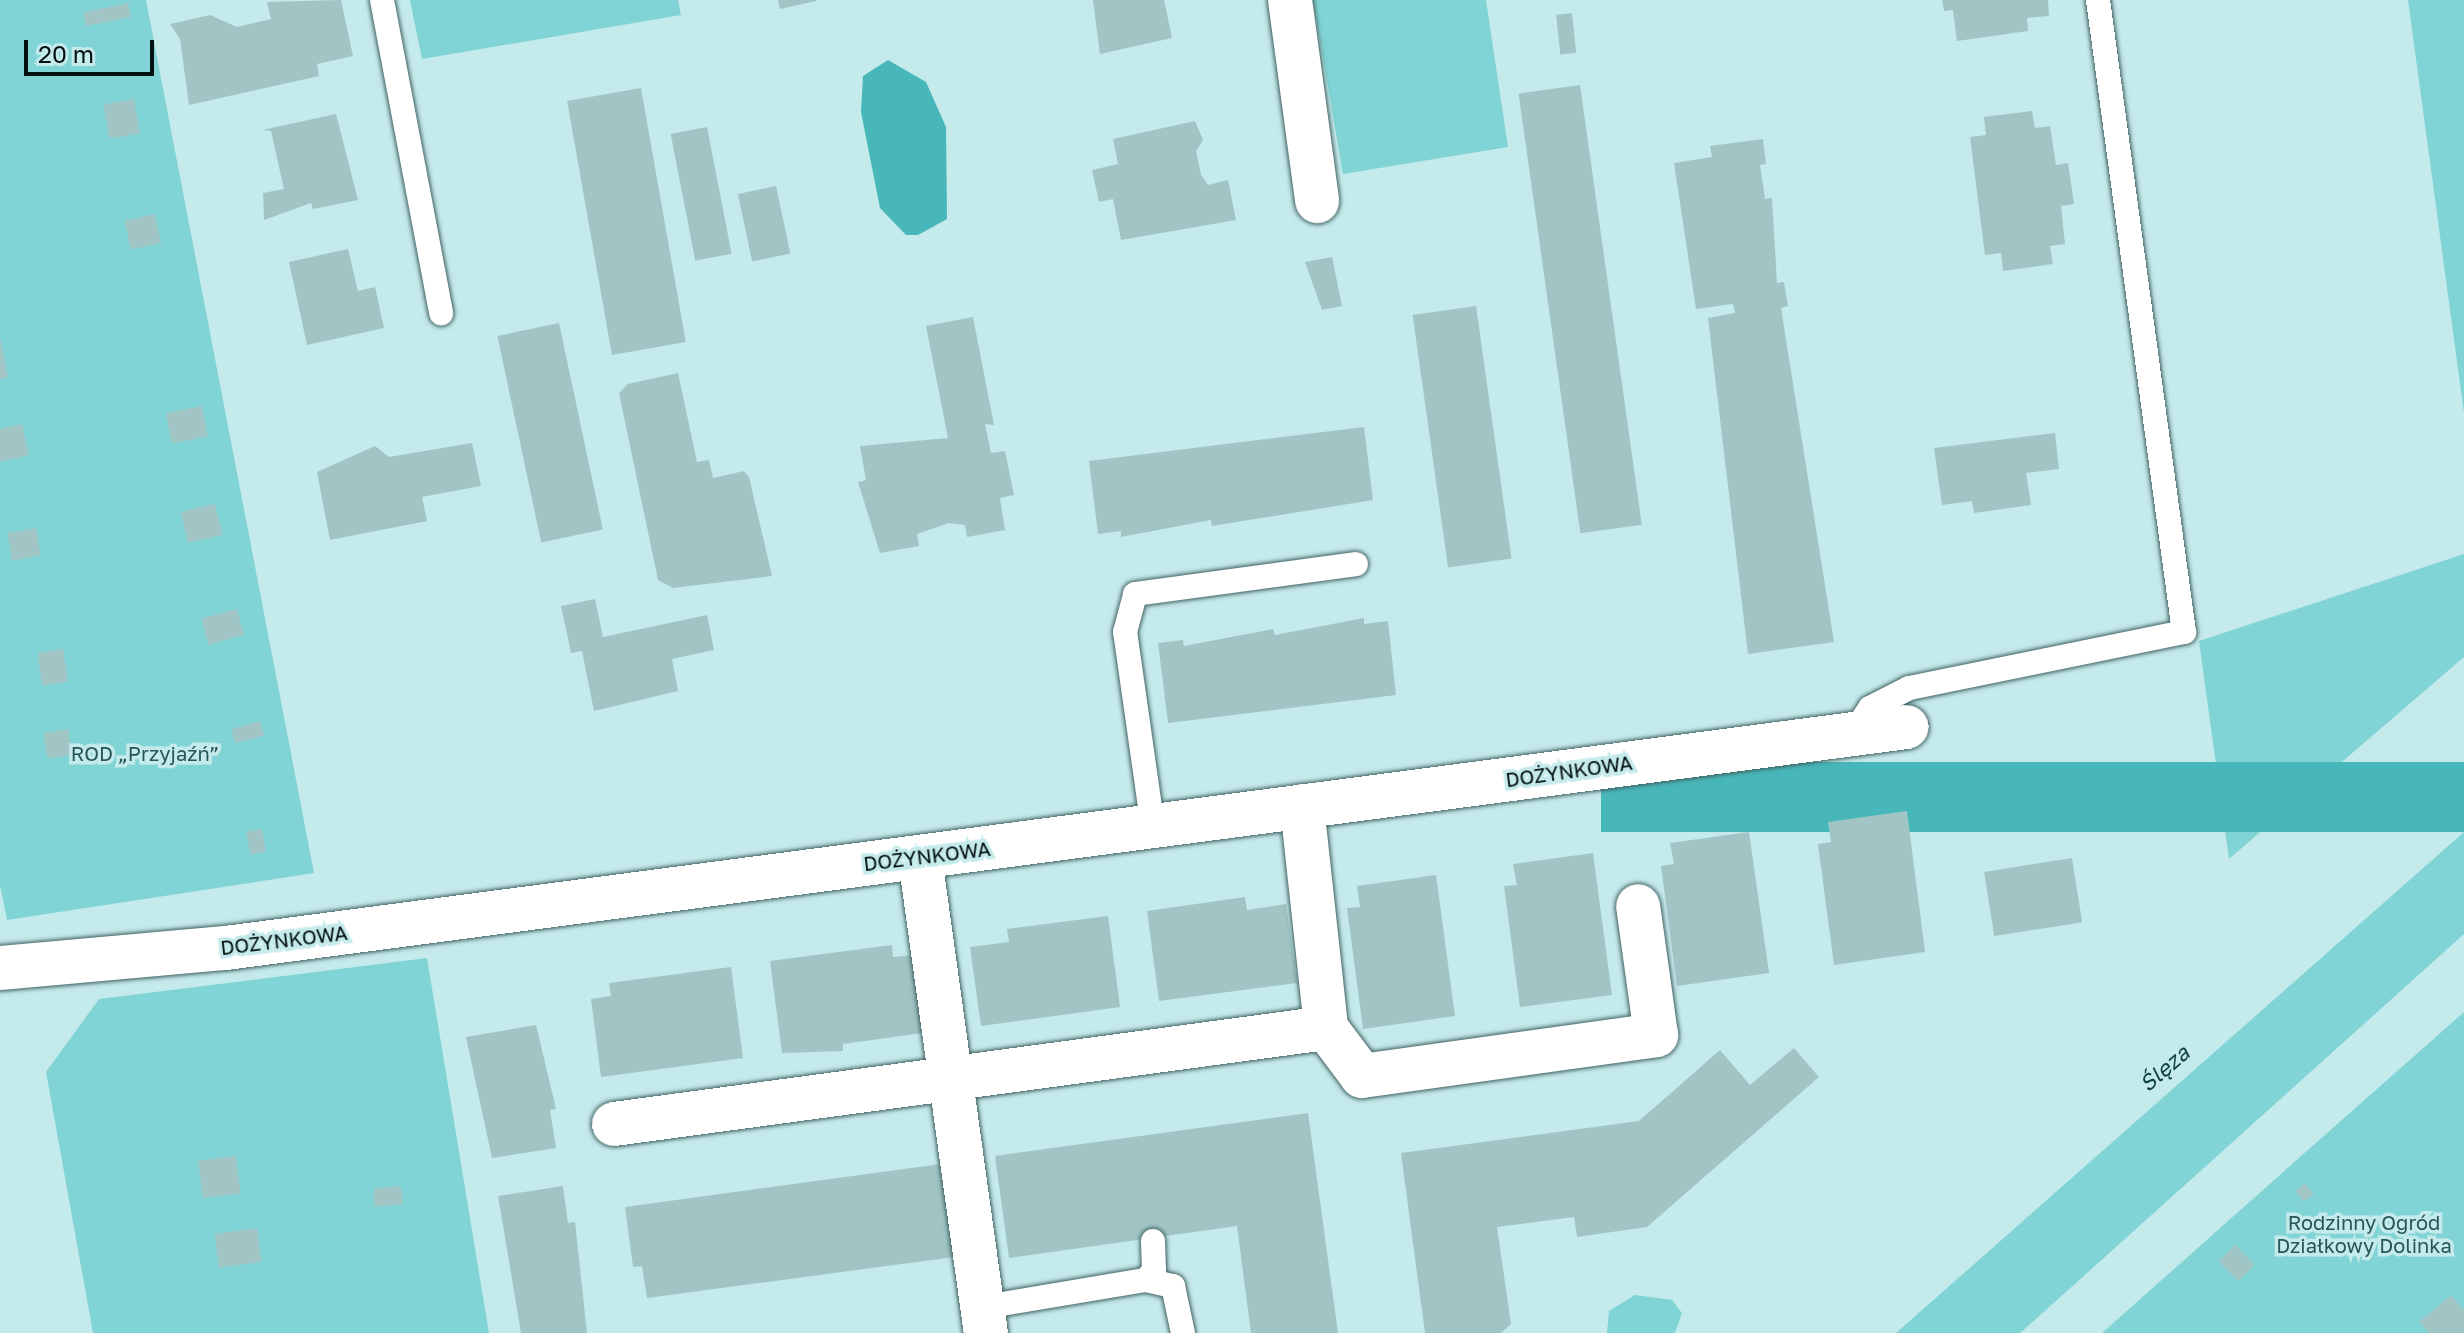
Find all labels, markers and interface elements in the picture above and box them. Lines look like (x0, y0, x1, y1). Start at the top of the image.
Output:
scale bar (28, 24, 158, 74)
text: 20 m (38, 39, 94, 68)
park label: ROD „Przyjaźń” (71, 741, 219, 765)
street label: DOŻYNKOWA (1504, 750, 1634, 792)
street label: DOŻYNKOWA (862, 836, 992, 876)
street label: DOŻYNKOWA (219, 920, 349, 960)
water label: Ślęza (2134, 1039, 2194, 1097)
park label: Rodzinny Ogród Działkowy Dolinka (2276, 1210, 2452, 1257)

